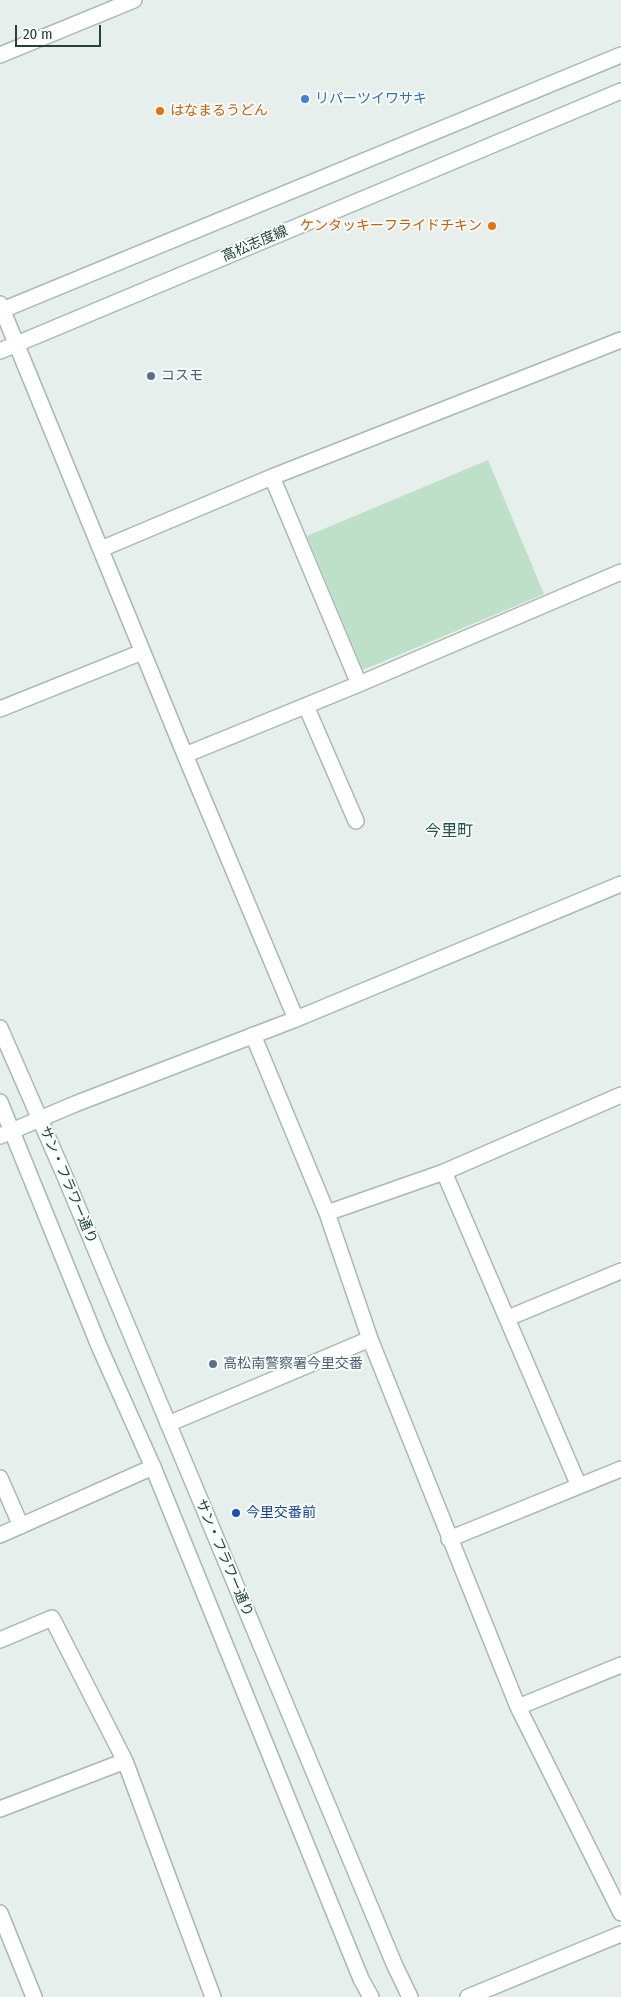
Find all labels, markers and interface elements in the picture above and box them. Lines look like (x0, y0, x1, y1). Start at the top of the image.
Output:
scale bar (18, 15, 104, 47)
text: 20 m (23, 25, 53, 43)
place label: リパーツイワサキ (315, 91, 427, 107)
marker: リパーツイワサキ (299, 93, 311, 105)
place label: はなまるうどん (170, 103, 268, 119)
marker: はなまるうどん (154, 105, 166, 117)
place label: ケンタッキーフライドチキン (300, 218, 482, 234)
marker: ケンタッキーフライドチキン (486, 220, 498, 232)
street label: 高松志度線 (220, 223, 290, 265)
place label: コスモ (161, 368, 203, 384)
marker: コスモ (145, 370, 157, 382)
district label: 今里町 (425, 822, 473, 842)
street label: サン・フラワー通り (36, 1124, 100, 1246)
place label: 高松南警察署今里交番 (223, 1356, 363, 1372)
marker: 高松南警察署今里交番 (207, 1358, 219, 1370)
street label: サン・フラワー通り (192, 1497, 256, 1619)
place label: 今里交番前 (246, 1505, 316, 1521)
marker: 今里交番前 (230, 1507, 242, 1519)

